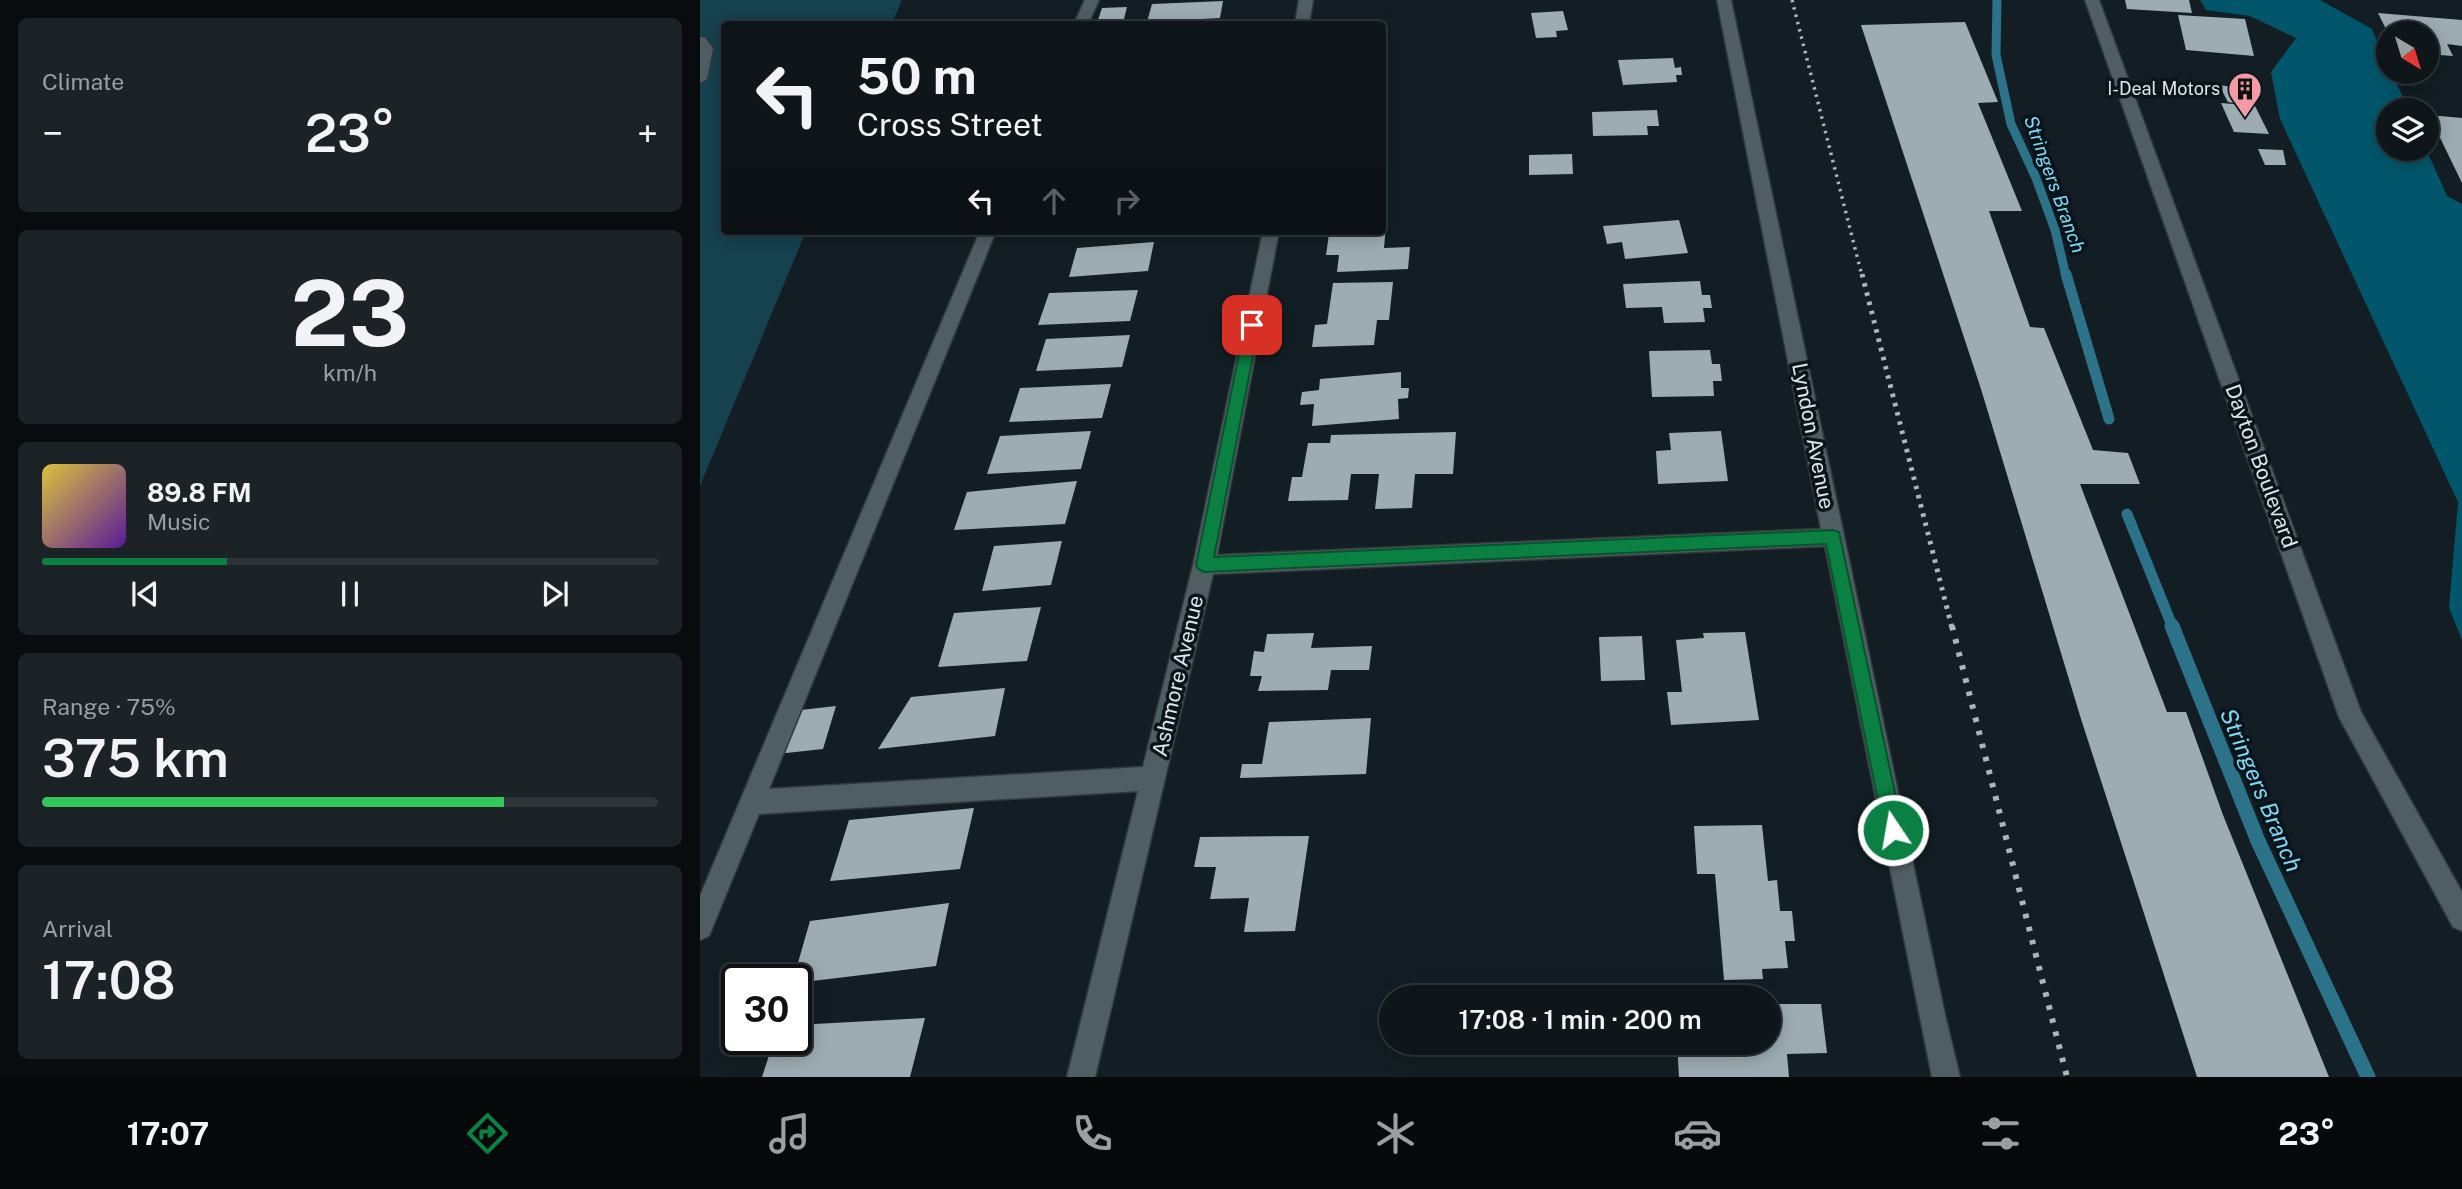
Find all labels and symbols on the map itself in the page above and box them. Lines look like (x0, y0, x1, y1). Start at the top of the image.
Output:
north arrow (2376, 21, 2440, 84)
building icon: I-Deal Motors (2226, 70, 2264, 119)
place label: I-Deal Motors (2107, 78, 2220, 99)
water label: Stringers Branch (2020, 112, 2090, 256)
pin (1222, 295, 1282, 355)
street label: Lyndon Avenue (1787, 361, 1840, 511)
street label: Dayton Boulevard (2220, 381, 2303, 551)
street label: Ashmore Avenue (1147, 593, 1208, 759)
water label: Stringers Branch (2215, 704, 2308, 876)
position arrow (1856, 793, 1930, 867)
speed limit sign: 30 (721, 964, 812, 1055)

